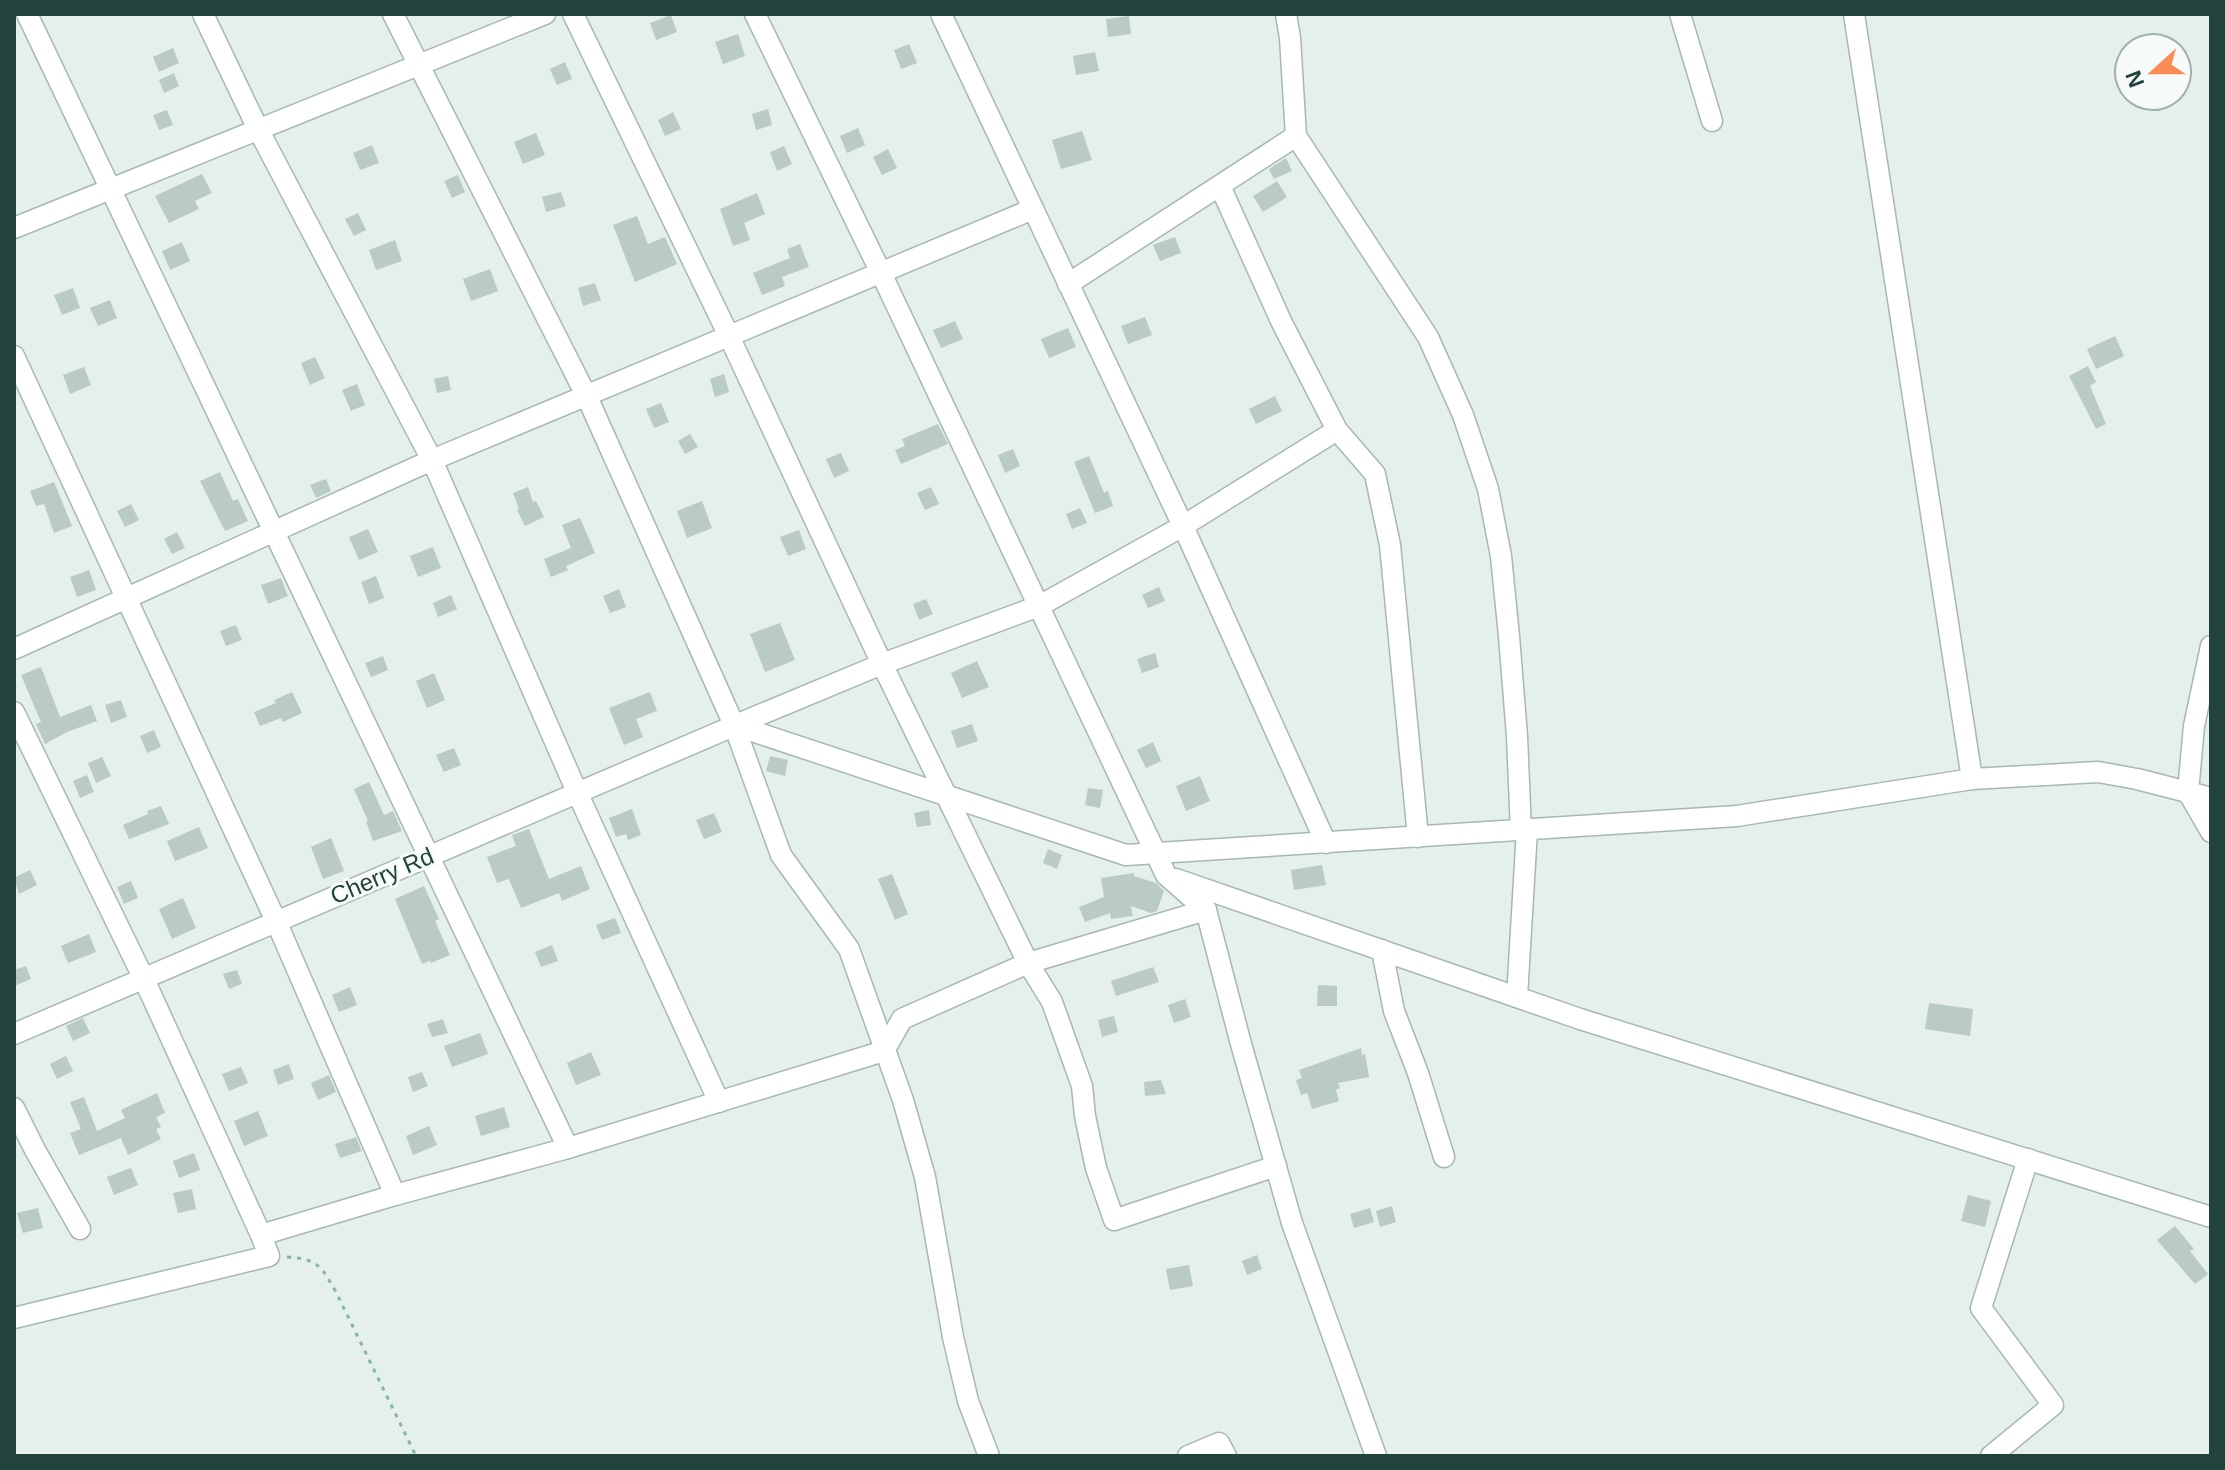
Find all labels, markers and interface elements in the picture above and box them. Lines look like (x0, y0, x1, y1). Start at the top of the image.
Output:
north arrow (2113, 32, 2193, 112)
text: N (2120, 67, 2149, 91)
street label: Cherry Rd (326, 842, 437, 909)

